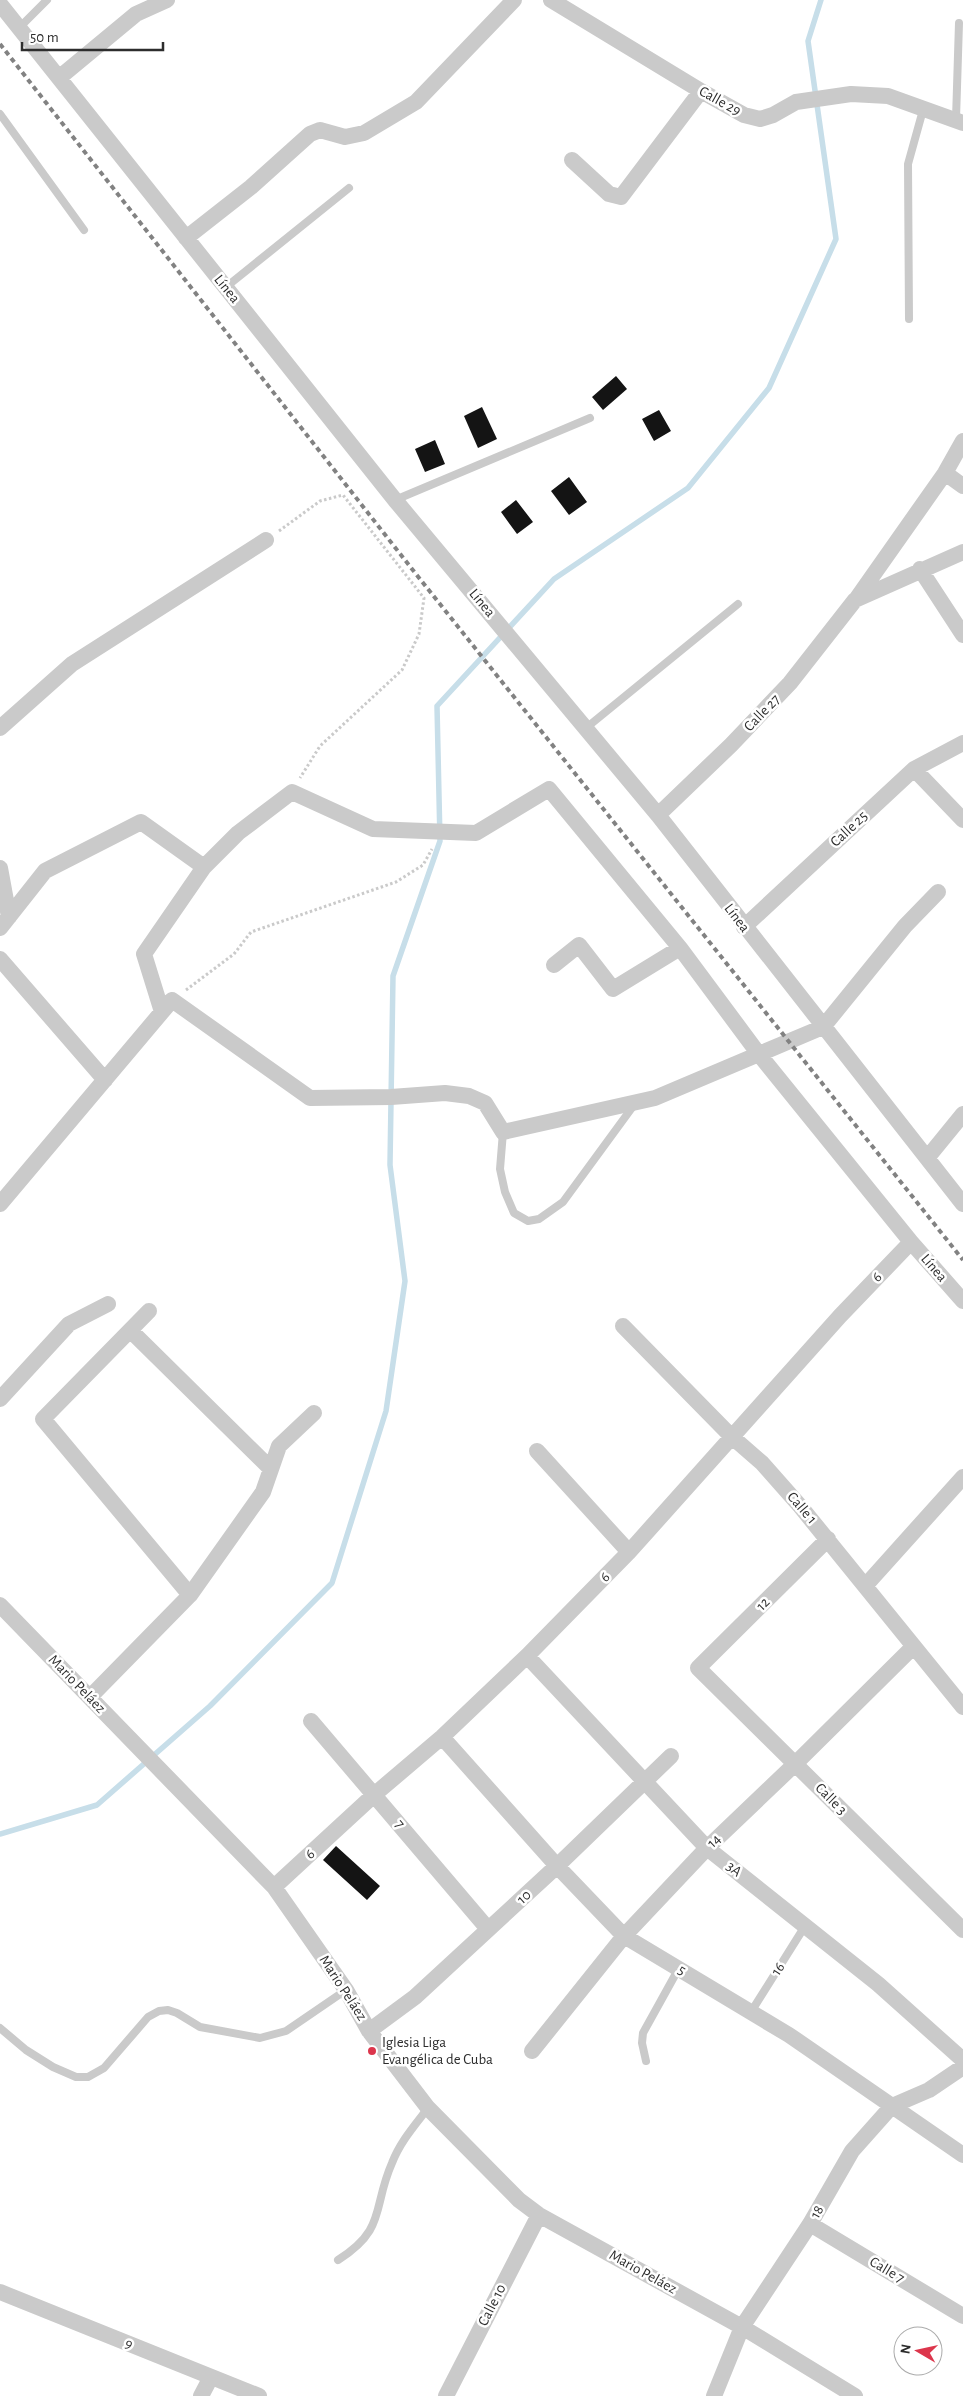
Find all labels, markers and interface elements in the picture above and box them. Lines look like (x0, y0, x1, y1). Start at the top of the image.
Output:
scale bar (22, 20, 164, 52)
text: 50 m (30, 30, 59, 45)
street label: Calle 29 (697, 83, 743, 119)
street label: Línea (211, 272, 243, 306)
street label: Línea (466, 586, 498, 620)
street label: Calle 27 (741, 692, 783, 734)
street label: Calle 25 (828, 808, 870, 850)
street label: Línea (721, 901, 753, 935)
street label: Línea (918, 1251, 950, 1285)
street label: 6 (869, 1269, 885, 1285)
street label: Calle 1 (784, 1489, 820, 1527)
street label: 6 (597, 1569, 613, 1585)
street label: 12 (753, 1594, 773, 1614)
street label: Mario Peláez (46, 1652, 108, 1716)
street label: Calle 3 (812, 1780, 850, 1818)
street label: 7 (392, 1817, 408, 1831)
street label: 14 (704, 1831, 724, 1851)
street label: 6 (302, 1846, 318, 1862)
street label: 3A (724, 1858, 745, 1880)
street label: 10 (514, 1887, 534, 1907)
street label: Mario Peláez (316, 1953, 370, 2023)
street label: 16 (768, 1960, 788, 1978)
street label: 5 (675, 1962, 689, 1978)
place label: Iglesia Liga Evangélica de Cuba (382, 2035, 493, 2067)
marker: Iglesia Liga Evangélica de Cuba (366, 2045, 378, 2057)
street label: 18 (807, 2203, 827, 2221)
street label: Mario Peláez (607, 2247, 679, 2297)
street label: Calle 7 (867, 2254, 907, 2286)
street label: Calle 10 (475, 2282, 509, 2328)
north arrow (893, 2326, 943, 2376)
street label: 9 (123, 2336, 135, 2352)
text: N (898, 2343, 914, 2355)

